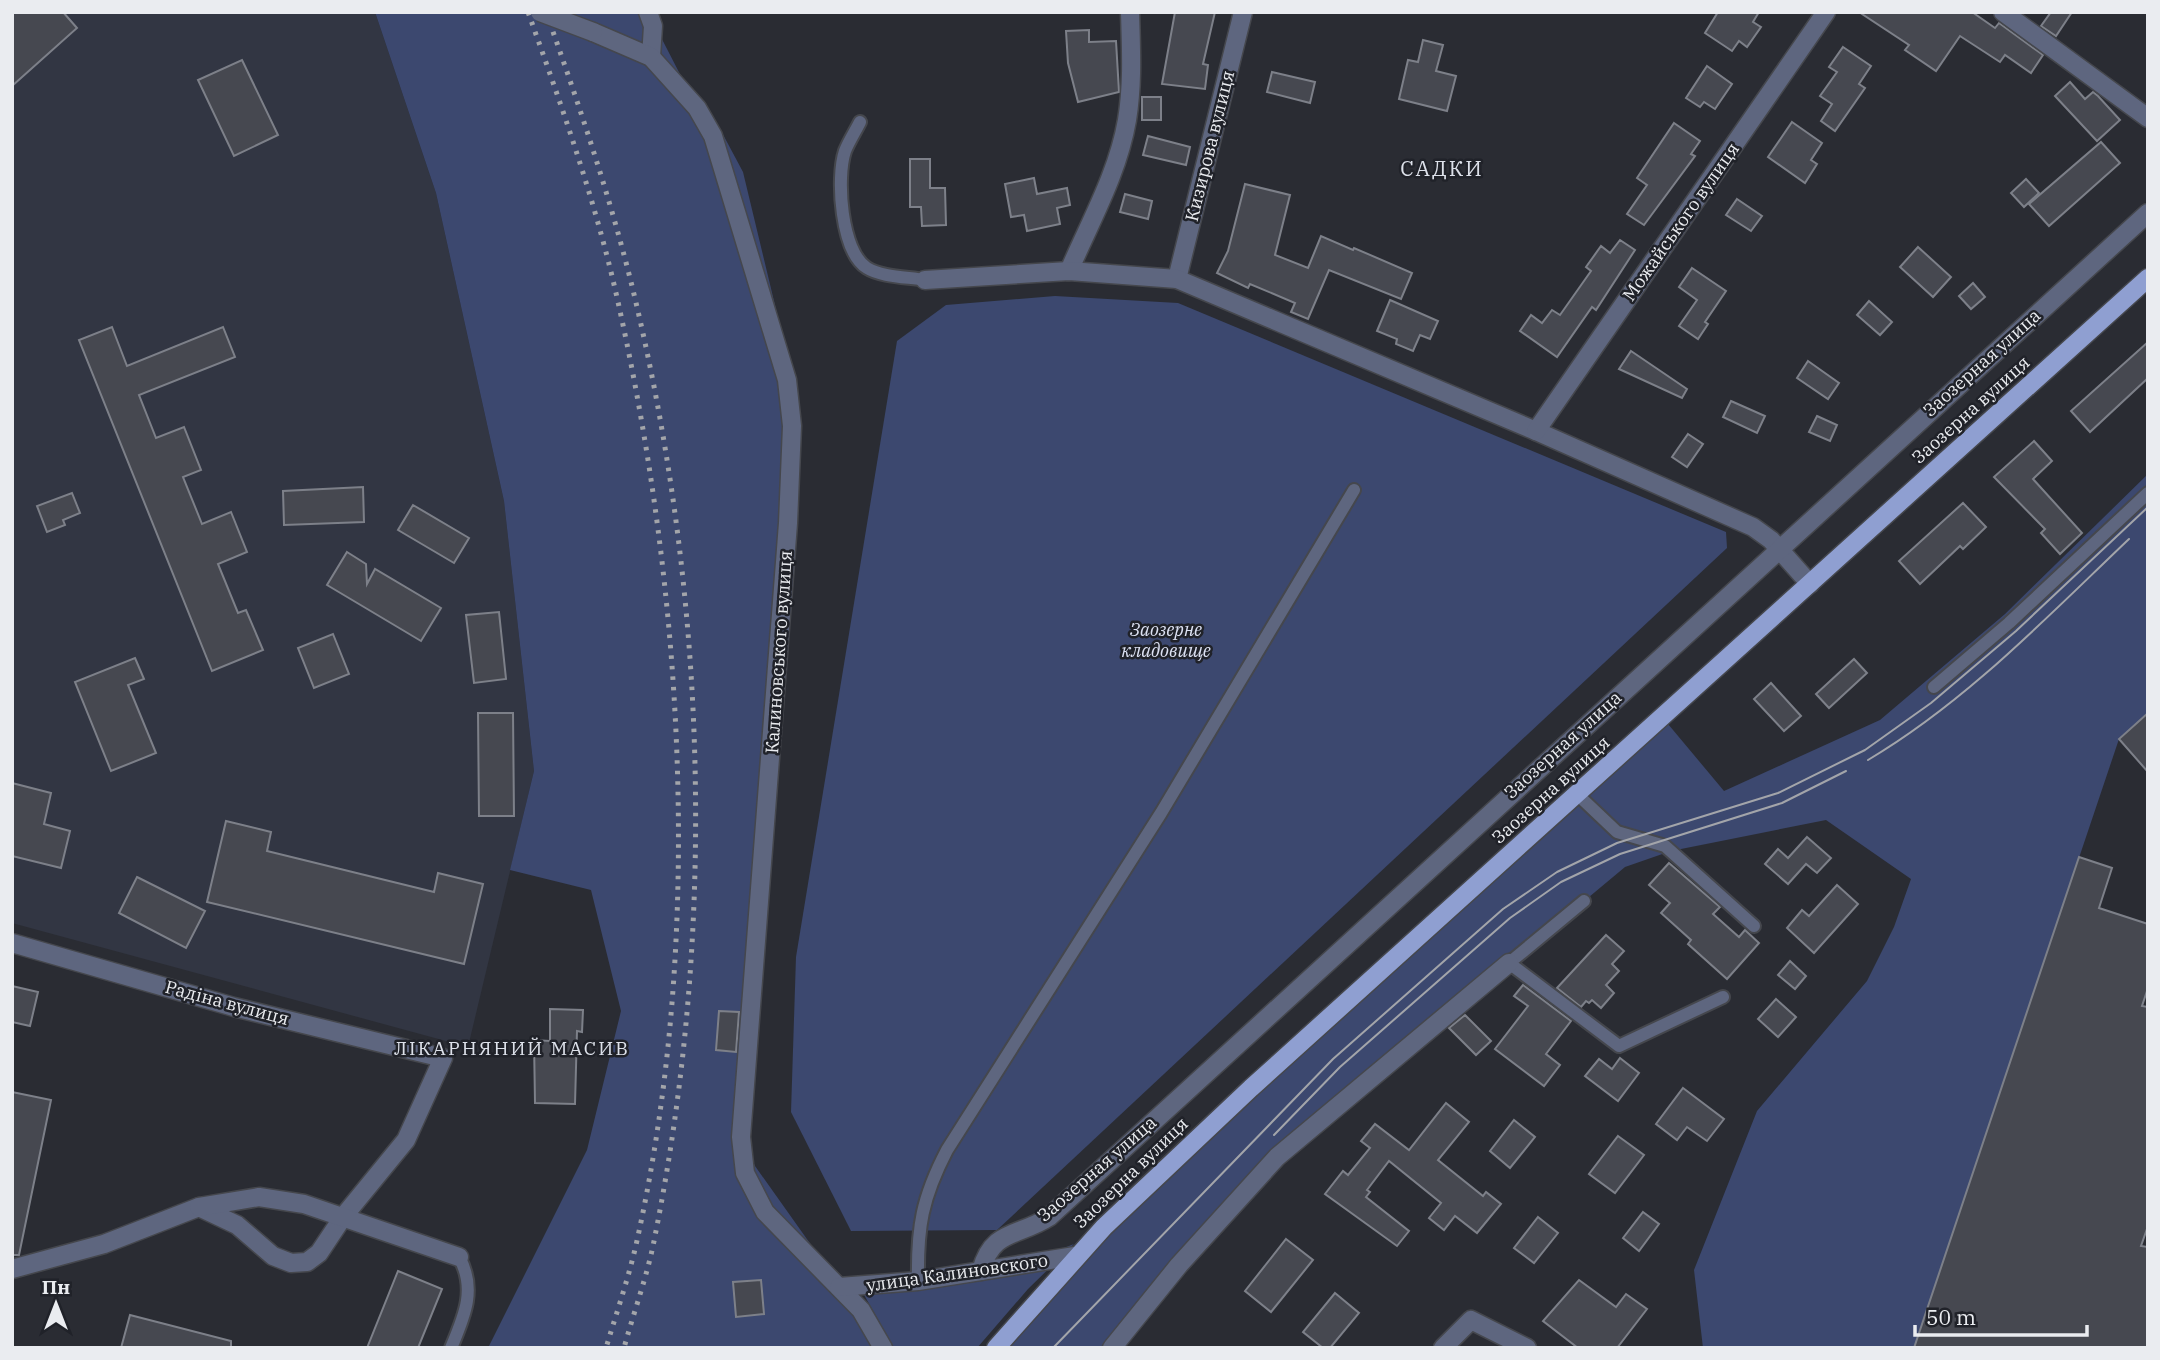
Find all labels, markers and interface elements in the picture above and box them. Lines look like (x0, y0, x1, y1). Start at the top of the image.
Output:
street label: Кизирова вулиця (1180, 68, 1239, 224)
street label: Можайського вулиця (1617, 138, 1744, 305)
district label: САДКИ (1400, 154, 1484, 182)
street label: Заозерная улица (1918, 304, 2045, 421)
street label: Заозерна вулиця (1907, 351, 2034, 469)
street label: Калиновського вулиця (760, 550, 797, 754)
park label: Заозерне кладовище (1121, 618, 1211, 662)
street label: Заозерная улица (1499, 686, 1626, 803)
street label: Заозерна вулиця (1487, 731, 1614, 849)
street label: Радіна вулиця (163, 975, 292, 1030)
district label: ЛІКАРНЯНИЙ МАСИВ (394, 1036, 630, 1060)
street label: Заозерная улица (1032, 1111, 1161, 1227)
street label: Заозерна вулиця (1069, 1112, 1193, 1233)
street label: улица Калиновского (865, 1248, 1049, 1297)
north arrow (21, 1269, 91, 1339)
text: Пн (42, 1275, 70, 1299)
scale bar (1915, 1294, 2086, 1338)
text: 50 m (1926, 1303, 1976, 1331)

